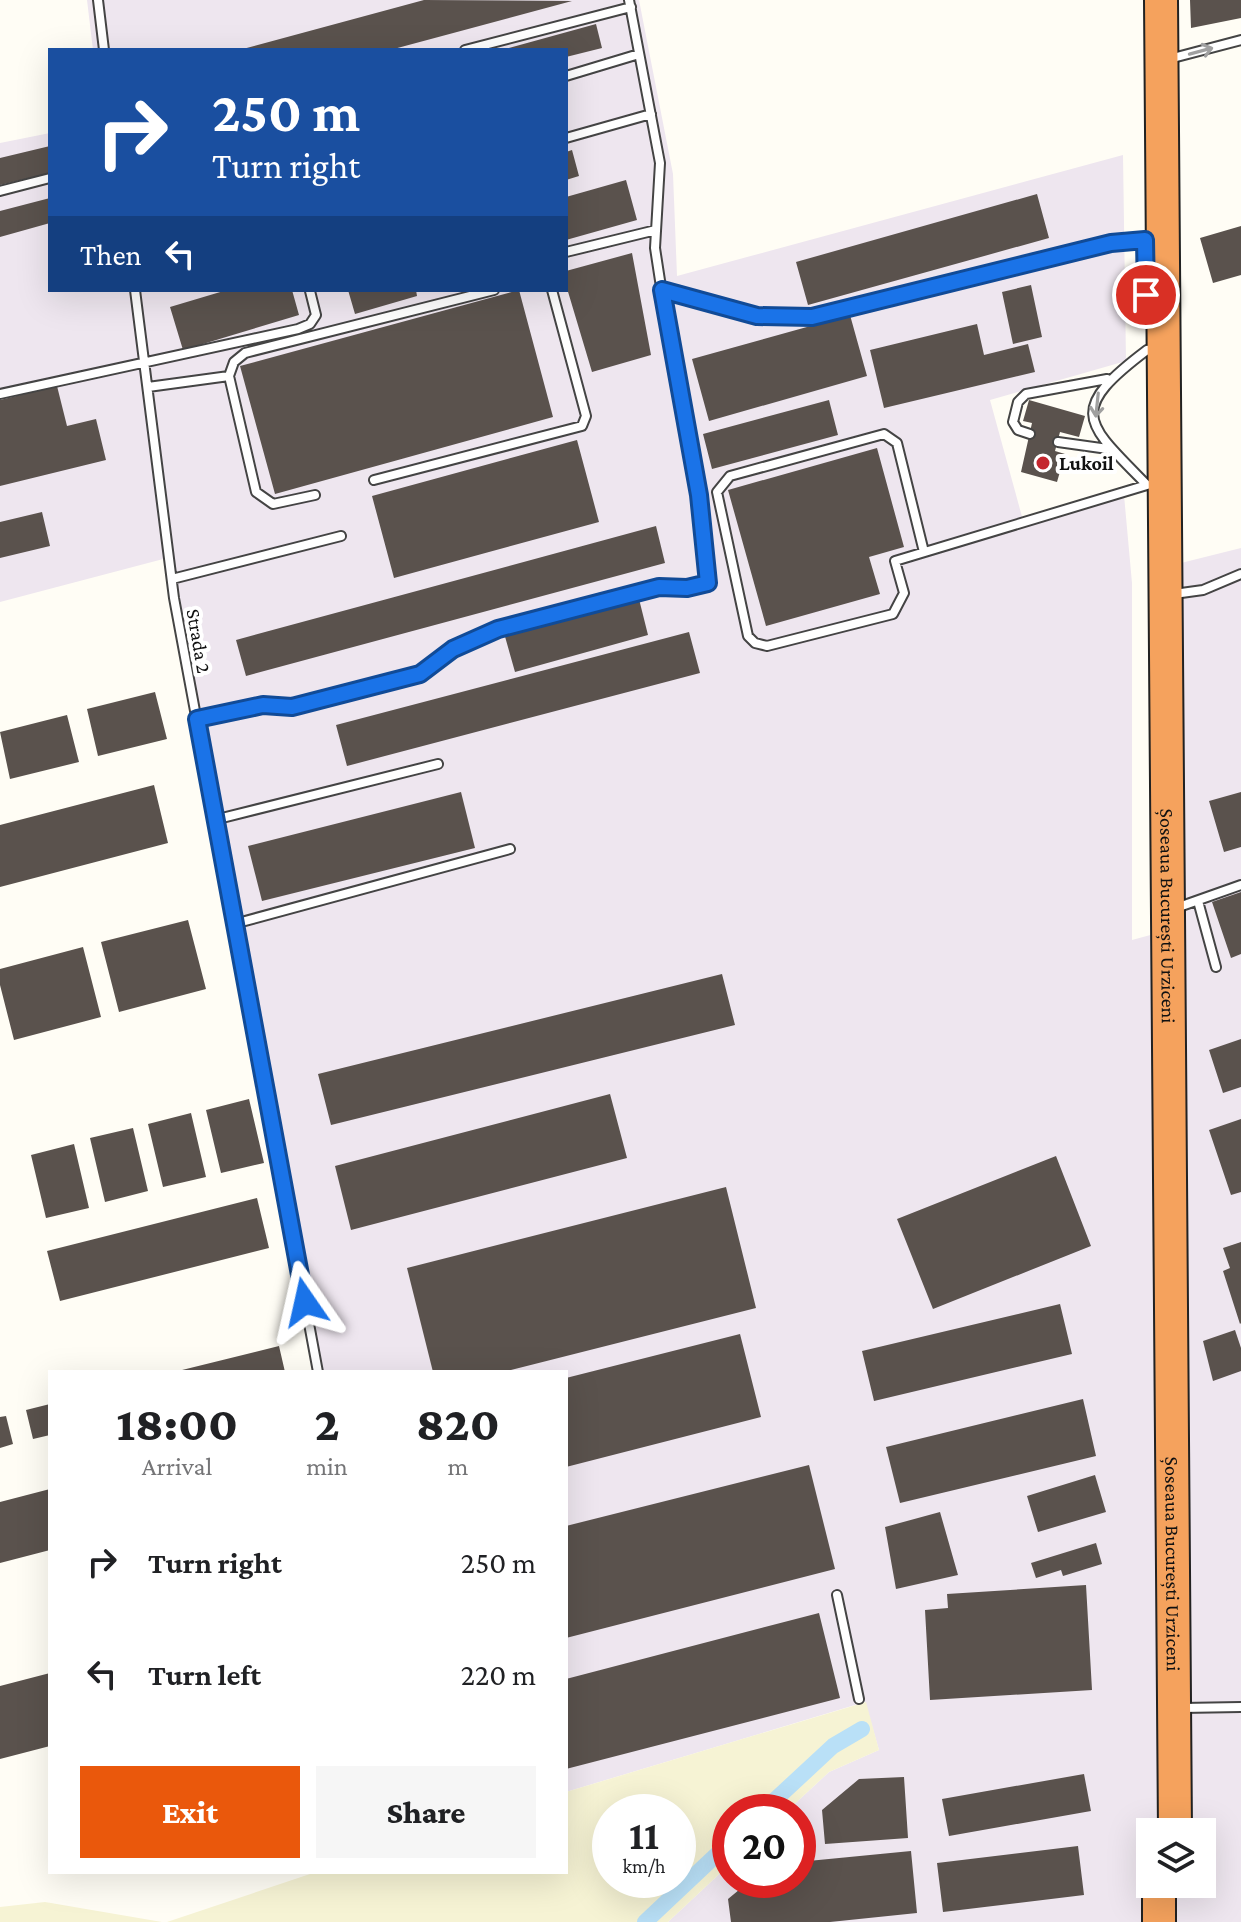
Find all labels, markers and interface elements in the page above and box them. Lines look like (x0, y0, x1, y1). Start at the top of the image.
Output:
one-way arrow (1188, 42, 1213, 57)
icon: right (80, 80, 184, 184)
text: 250 m (212, 81, 360, 143)
text: Turn right (212, 146, 360, 186)
icon: left (158, 232, 202, 276)
text: Then (80, 238, 142, 271)
pin (1112, 261, 1180, 329)
icon: arrive (1124, 273, 1168, 317)
one-way arrow (1089, 391, 1104, 418)
place label: Lukoil (1059, 452, 1114, 474)
marker: Lukoil (1034, 454, 1052, 472)
street label: Strada 2 (183, 607, 215, 675)
street label: Șoseaua București Urziceni (1154, 808, 1180, 1024)
position arrow (263, 1260, 347, 1344)
text: 18:00 (116, 1397, 238, 1450)
text: 2 (314, 1397, 340, 1450)
text: 820 (416, 1397, 500, 1450)
text: Arrival (142, 1452, 212, 1481)
text: min (306, 1452, 348, 1481)
text: m (447, 1452, 468, 1481)
street label: Șoseaua București Urziceni (1159, 1456, 1185, 1672)
icon: right (80, 1540, 124, 1584)
text: Turn right (148, 1546, 282, 1579)
text: 250 m (461, 1546, 536, 1579)
icon: left (80, 1652, 124, 1696)
text: Turn left (148, 1658, 261, 1691)
text: 220 m (461, 1658, 536, 1691)
button: Exit (80, 1766, 300, 1858)
button: Share (316, 1766, 536, 1858)
speed limit sign: 20 (712, 1794, 816, 1898)
text: 11 (629, 1813, 659, 1858)
map controls (1136, 1818, 1216, 1898)
button: layers (1136, 1818, 1216, 1898)
text: km/h (622, 1855, 666, 1877)

